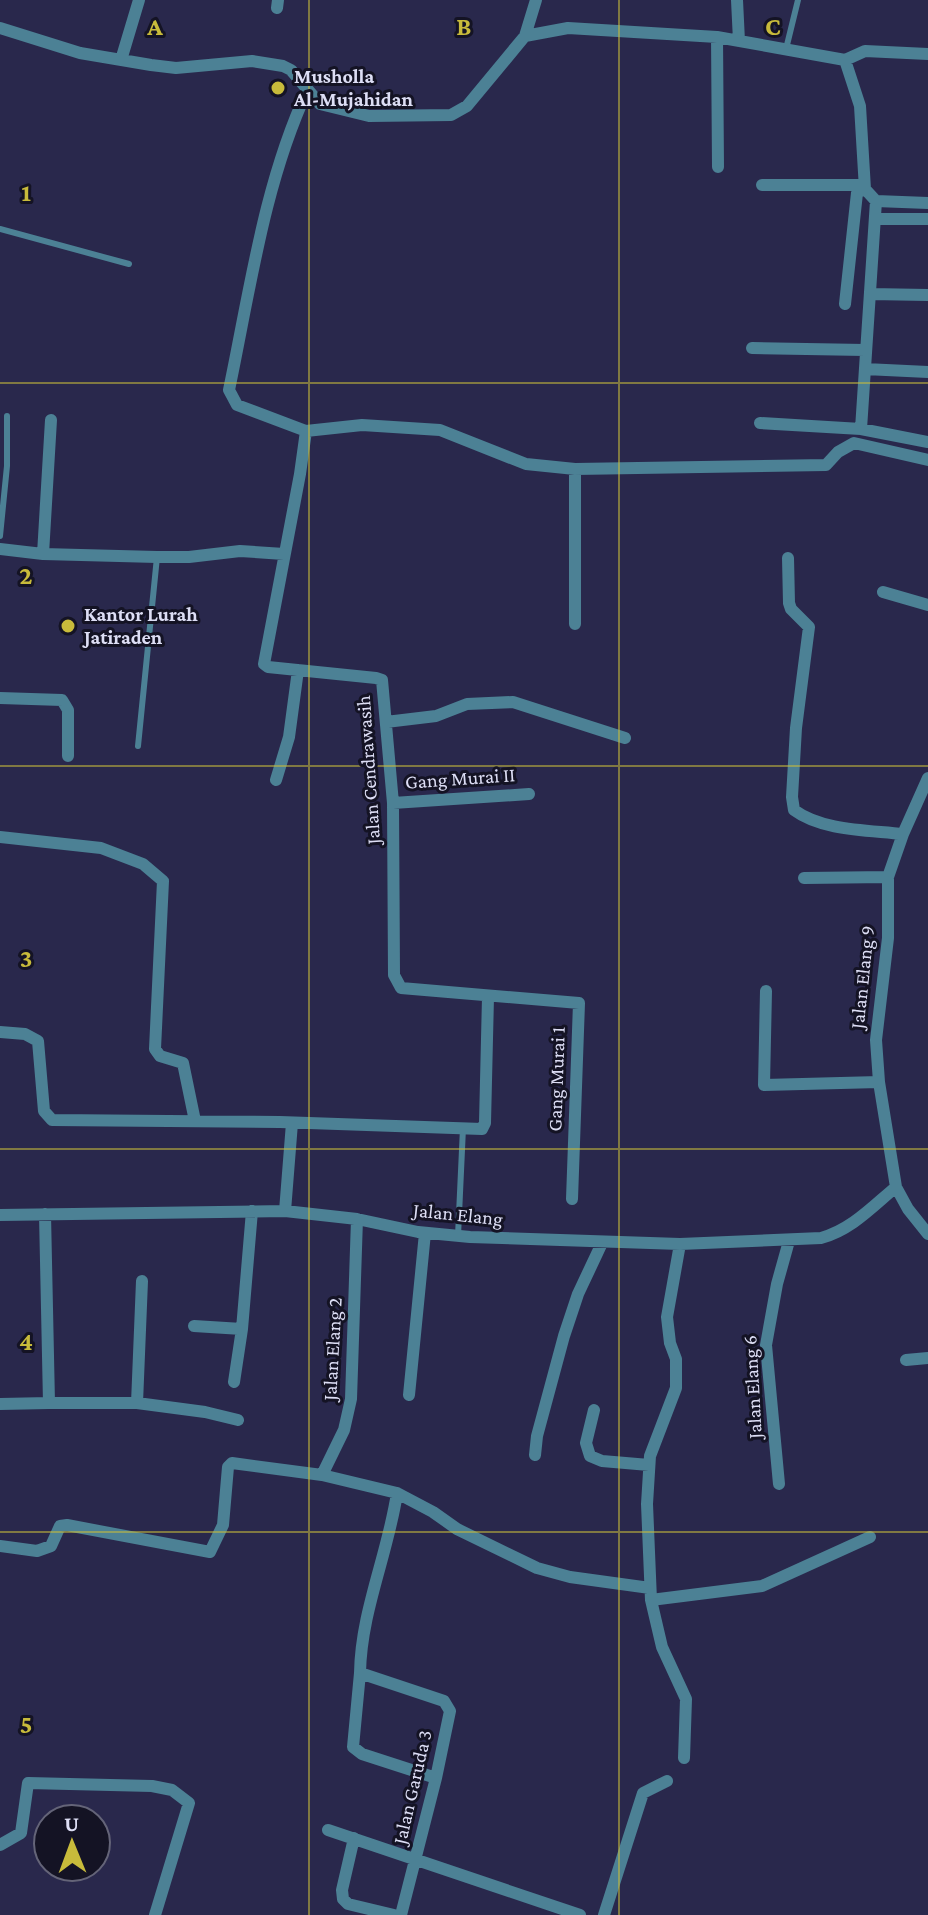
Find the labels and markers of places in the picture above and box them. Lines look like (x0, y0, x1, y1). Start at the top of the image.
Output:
place label: Musholla Al-Mujahidan (293, 65, 413, 111)
marker: Musholla Al-Mujahidan (269, 79, 287, 97)
place label: Kantor Lurah Jatiraden (82, 603, 198, 648)
marker: Kantor Lurah Jatiraden (59, 617, 77, 635)

